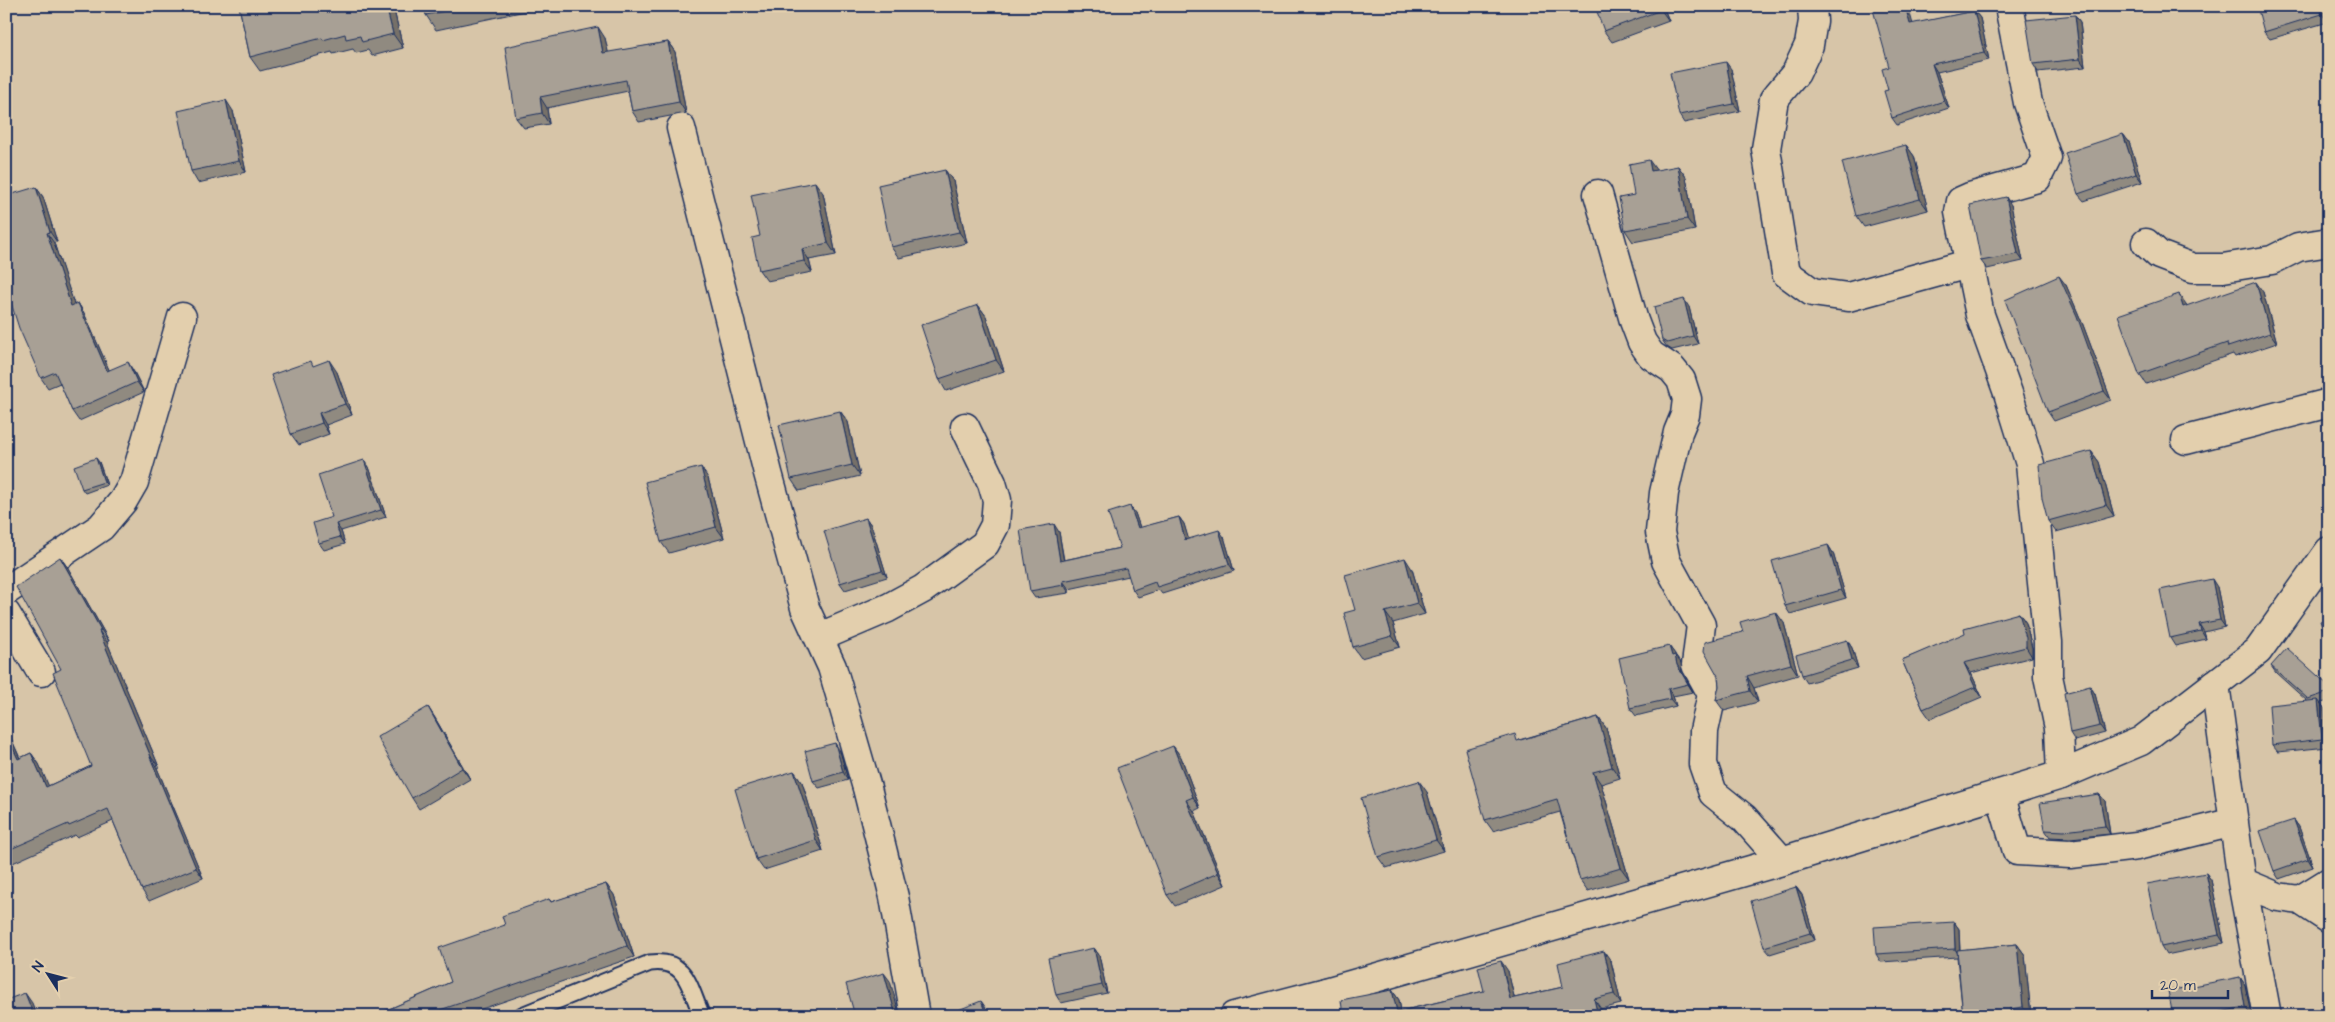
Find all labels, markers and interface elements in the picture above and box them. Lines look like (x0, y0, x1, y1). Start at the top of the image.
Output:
north arrow (22, 950, 72, 1000)
text: N (28, 957, 49, 976)
scale bar (2152, 967, 2229, 999)
text: 20 m (2160, 975, 2196, 996)

